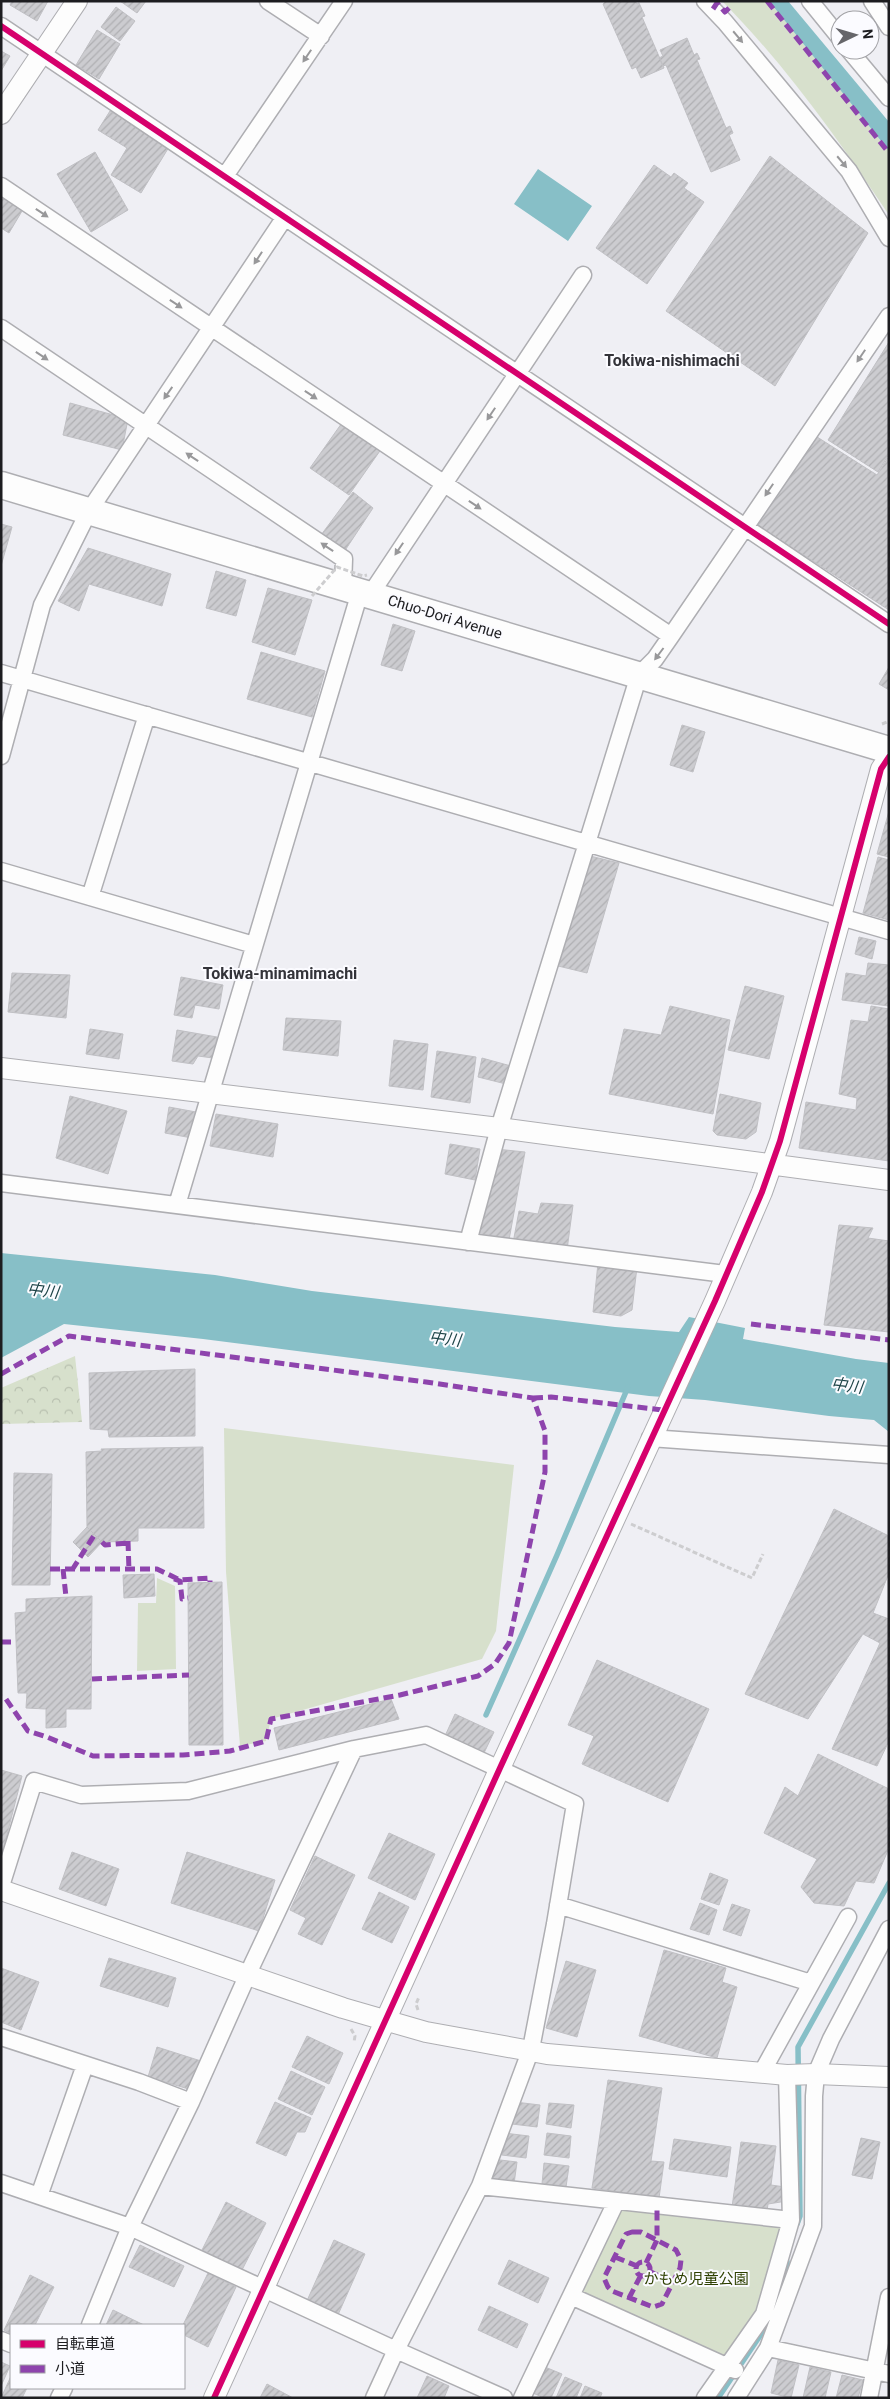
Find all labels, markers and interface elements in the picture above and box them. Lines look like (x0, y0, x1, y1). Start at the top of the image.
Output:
north arrow (830, 10, 880, 60)
text: N (860, 28, 876, 39)
one-way arrow (732, 31, 744, 43)
one-way arrow (302, 49, 312, 63)
one-way arrow (836, 156, 847, 169)
one-way arrow (35, 209, 48, 218)
one-way arrow (254, 251, 263, 265)
one-way arrow (170, 299, 183, 309)
one-way arrow (856, 349, 866, 363)
one-way arrow (35, 351, 48, 361)
district label: Tokiwa-nishimachi (604, 351, 740, 370)
one-way arrow (163, 386, 173, 400)
one-way arrow (305, 390, 318, 400)
one-way arrow (486, 407, 495, 421)
one-way arrow (185, 452, 199, 462)
one-way arrow (764, 483, 774, 497)
one-way arrow (468, 500, 482, 510)
one-way arrow (320, 542, 334, 552)
one-way arrow (394, 542, 404, 555)
street label: Chuo-Dori Avenue (386, 591, 505, 643)
one-way arrow (653, 647, 664, 660)
district label: Tokiwa-minamimachi (203, 964, 357, 983)
water label: 中川 (26, 1279, 62, 1302)
water label: 中川 (428, 1327, 464, 1350)
water label: 中川 (830, 1374, 866, 1397)
park label: かもめ児童公園 (643, 2270, 749, 2288)
legend (10, 2324, 185, 2389)
text: 自転車道 (55, 2335, 115, 2353)
text: 小道 (55, 2360, 85, 2378)

